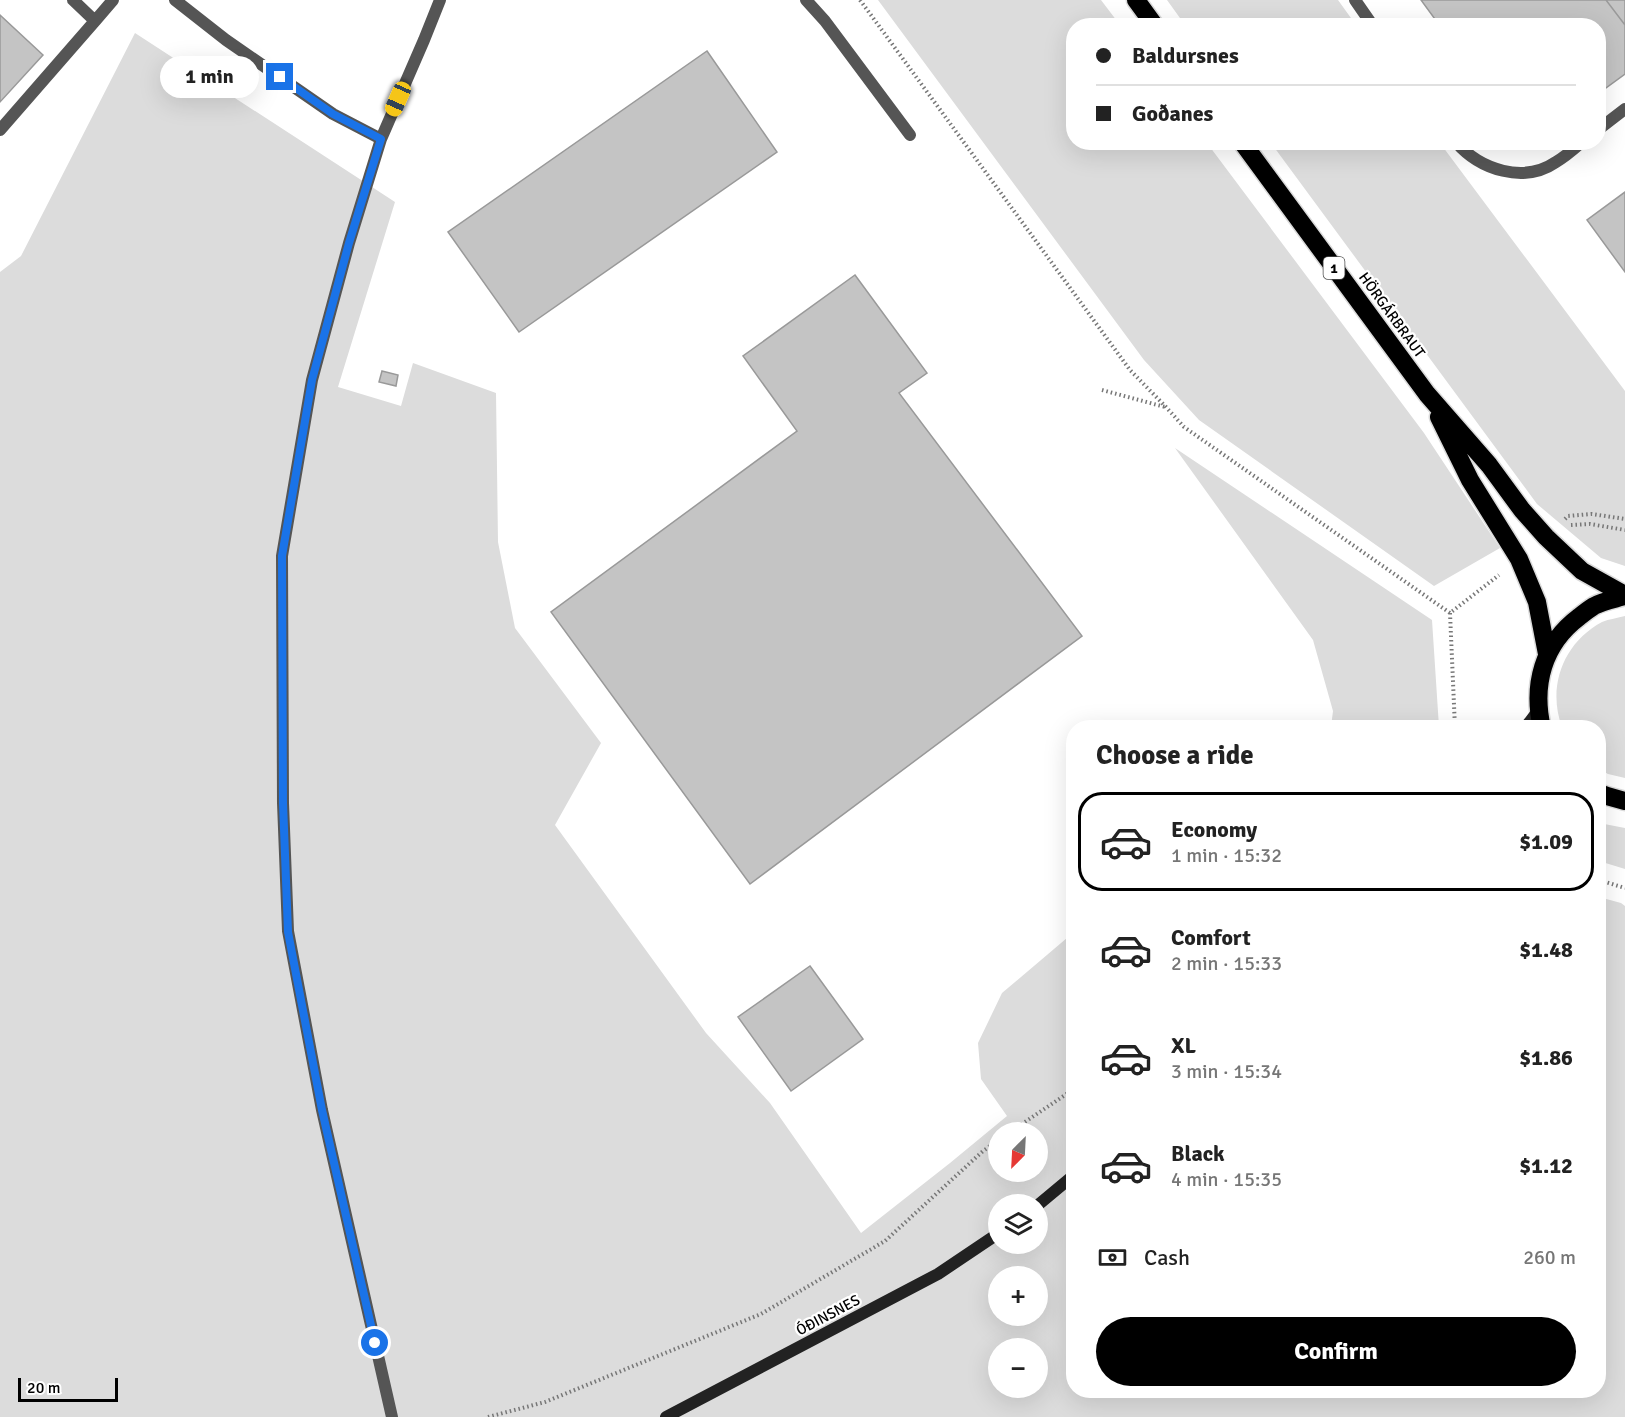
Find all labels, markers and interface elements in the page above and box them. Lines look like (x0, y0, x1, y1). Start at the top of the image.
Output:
text: Baldursnes (1132, 42, 1239, 69)
callout: 1 min (160, 56, 259, 98)
route end (266, 63, 293, 90)
text: 1 min (185, 64, 234, 89)
car (382, 79, 414, 119)
text: Goðanes (1132, 100, 1213, 127)
road number: 1 (1324, 257, 1344, 279)
street label: HÖRGÁRBRAUT (1355, 268, 1430, 362)
text: Choose a ride (1096, 739, 1254, 772)
icon: car (1099, 815, 1153, 869)
text: Economy (1171, 816, 1257, 843)
text: $1.09 (1519, 828, 1573, 855)
text: 1 min · 15:32 (1171, 843, 1282, 868)
icon: car (1099, 923, 1153, 977)
text: Comfort (1171, 924, 1251, 951)
text: $1.48 (1519, 936, 1573, 963)
text: 2 min · 15:33 (1171, 951, 1282, 976)
icon: car (1099, 1031, 1153, 1085)
text: XL (1171, 1032, 1196, 1059)
text: $1.86 (1519, 1044, 1573, 1071)
text: 3 min · 15:34 (1171, 1059, 1282, 1084)
north arrow (988, 1122, 1048, 1182)
map controls (988, 1122, 1048, 1398)
icon: car (1099, 1139, 1153, 1193)
text: Black (1171, 1140, 1225, 1167)
text: $1.12 (1519, 1152, 1573, 1179)
text: 4 min · 15:35 (1171, 1167, 1282, 1192)
button: layers (988, 1194, 1048, 1254)
icon: cash (1096, 1241, 1129, 1274)
text: Cash (1144, 1244, 1190, 1271)
text: 260 m (1523, 1245, 1576, 1270)
button: + (988, 1266, 1048, 1326)
street label: ÓÐINSNES (793, 1290, 863, 1339)
button: Confirm (1096, 1317, 1576, 1386)
route start (361, 1329, 388, 1356)
button: − (988, 1338, 1048, 1398)
scale bar (18, 1375, 118, 1402)
text: 20 m (27, 1378, 61, 1398)

